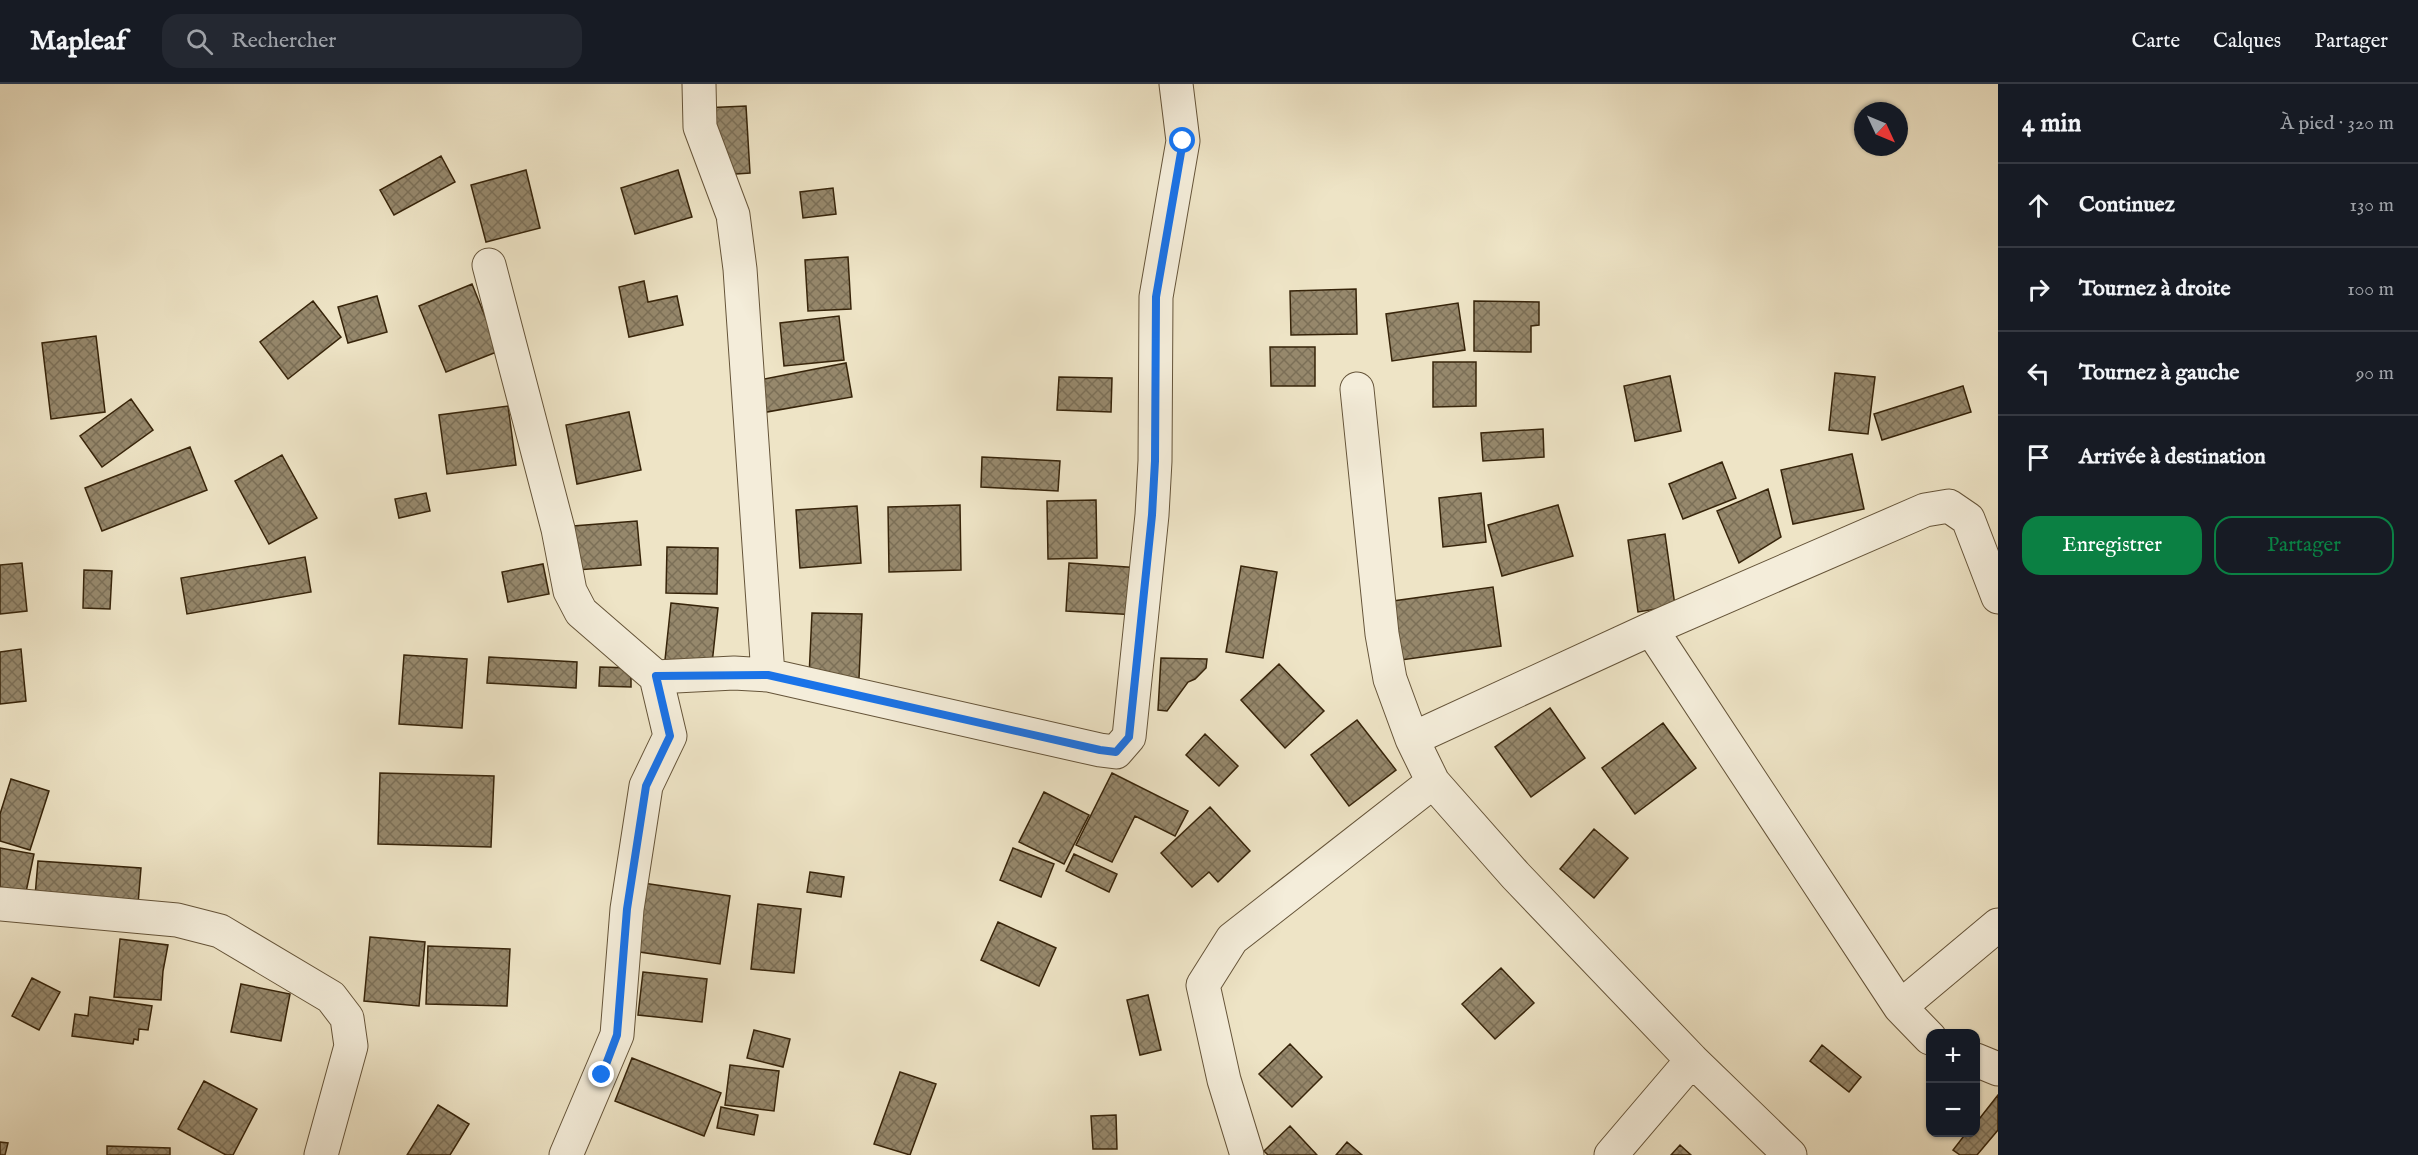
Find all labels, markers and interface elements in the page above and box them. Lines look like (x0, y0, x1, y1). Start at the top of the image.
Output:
search box (162, 14, 582, 68)
text: Mapleaf (30, 24, 126, 59)
icon: search (183, 25, 216, 58)
text: Rechercher (231, 27, 336, 55)
text: Carte (2131, 28, 2180, 55)
text: Calques (2213, 28, 2281, 55)
text: Partager (2314, 28, 2388, 55)
north arrow (1854, 102, 1908, 156)
text: 4 min (2022, 107, 2081, 140)
text: À pied · 320 m (2281, 111, 2394, 136)
route start (1169, 127, 1195, 153)
icon: ahead (2022, 189, 2055, 222)
text: Continuez (2079, 191, 2175, 219)
text: 130 m (2349, 193, 2394, 218)
icon: right (2022, 273, 2055, 306)
text: Tournez à droite (2079, 275, 2230, 303)
text: 100 m (2347, 277, 2394, 302)
icon: left (2022, 357, 2055, 390)
text: Tournez à gauche (2079, 359, 2239, 387)
text: 90 m (2356, 361, 2394, 386)
icon: arrive (2022, 441, 2055, 474)
text: Arrivée à destination (2079, 443, 2266, 471)
button: Enregistrer (2022, 516, 2202, 575)
button: Partager (2214, 516, 2394, 575)
map controls (1926, 1029, 1980, 1137)
button: + (1926, 1029, 1980, 1083)
route end (588, 1061, 614, 1087)
button: − (1926, 1083, 1980, 1137)

